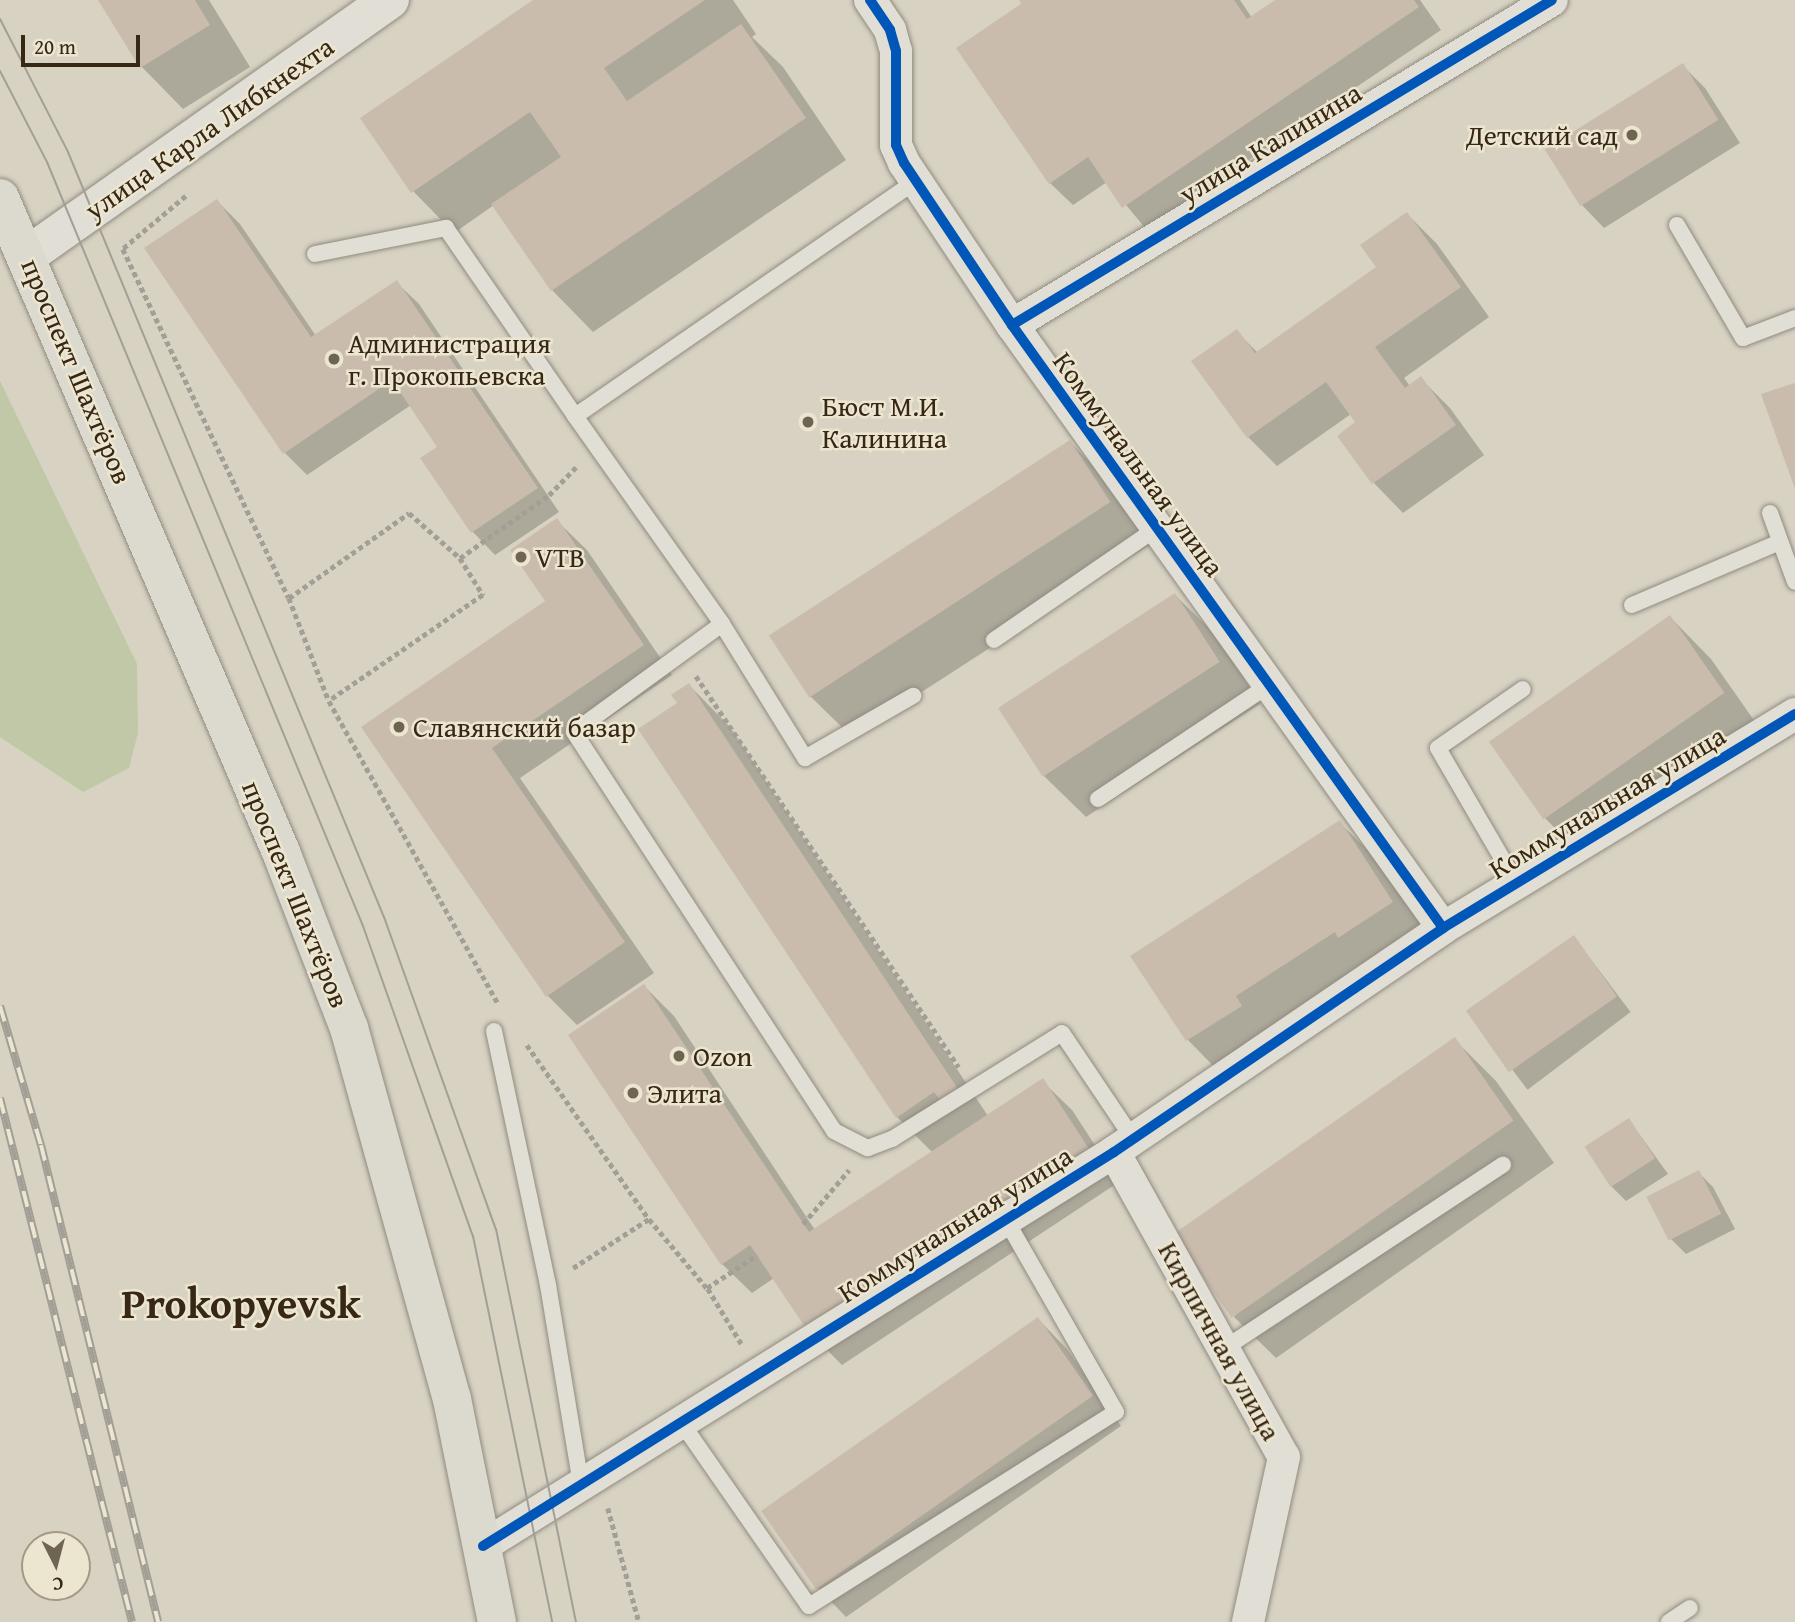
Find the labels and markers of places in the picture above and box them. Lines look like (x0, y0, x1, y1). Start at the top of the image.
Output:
place label: Детский сад (1466, 118, 1618, 152)
marker: Детский сад (1624, 127, 1640, 143)
place label: Администрация г. Прокопьевска (348, 326, 551, 392)
marker: Администрация г. Прокопьевска (326, 351, 342, 367)
place label: Бюст М.И. Калинина (822, 389, 947, 455)
marker: Бюст М.И. Калинина (800, 414, 816, 430)
place label: VTB (535, 540, 585, 574)
marker: VTB (513, 549, 529, 565)
place label: Славянский базар (413, 710, 636, 744)
marker: Славянский базар (391, 719, 407, 735)
place label: Ozon (693, 1039, 752, 1073)
marker: Ozon (671, 1048, 687, 1064)
place label: Элита (647, 1076, 722, 1110)
marker: Элита (625, 1085, 641, 1101)

